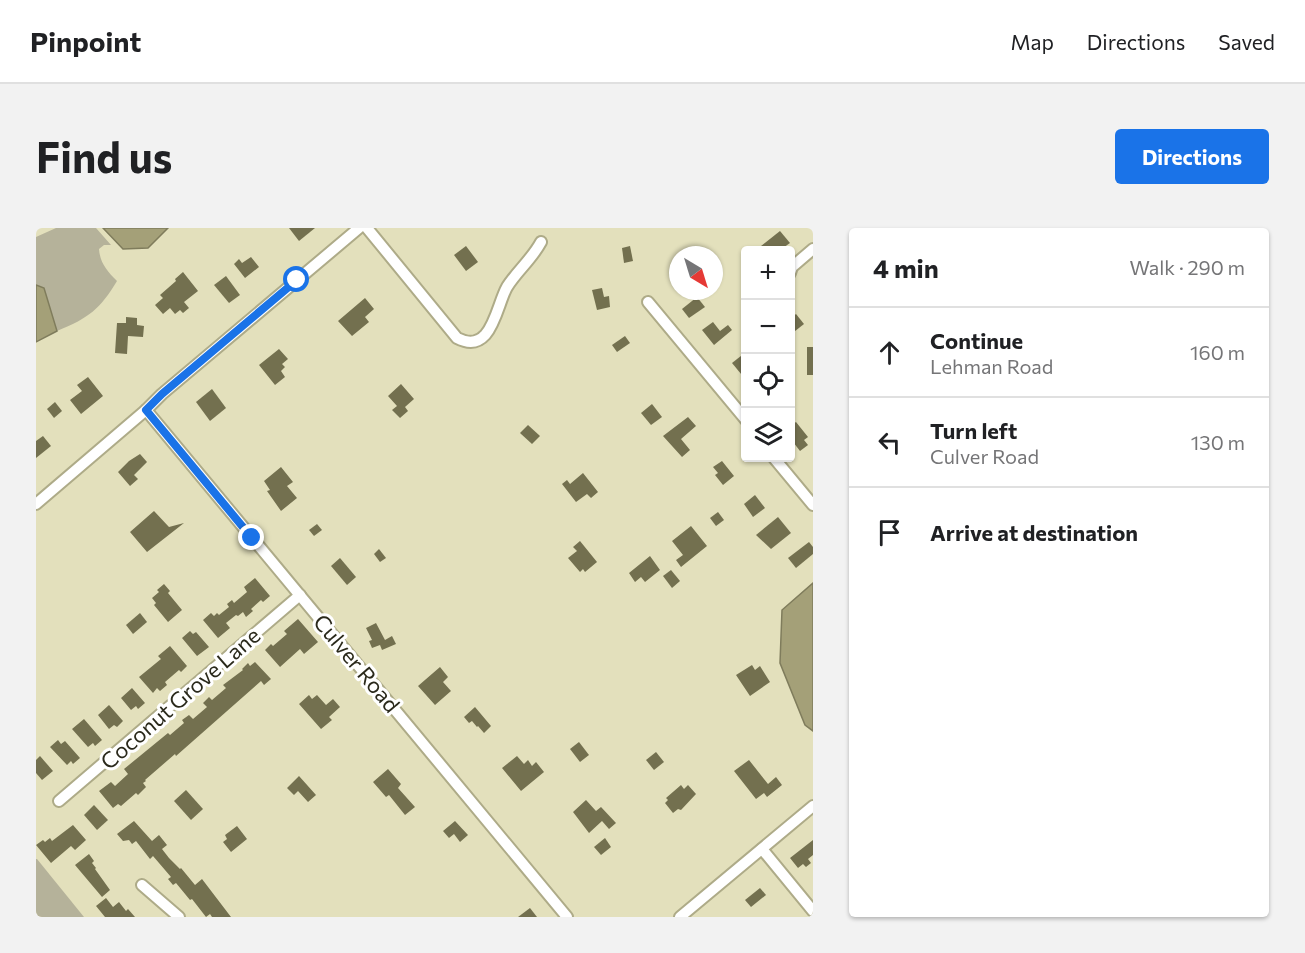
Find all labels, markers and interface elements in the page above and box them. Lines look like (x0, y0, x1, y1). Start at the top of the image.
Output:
text: Pinpoint (30, 24, 141, 58)
text: Map (1011, 29, 1054, 54)
text: Directions (1087, 29, 1185, 54)
text: Saved (1218, 29, 1275, 54)
button: Directions (1115, 129, 1269, 184)
text: Find us (36, 130, 172, 182)
north arrow (669, 246, 723, 300)
map controls (741, 246, 795, 462)
button: + (741, 246, 795, 300)
text: 4 min (873, 252, 939, 283)
text: Walk · 290 m (1129, 255, 1245, 279)
route start (283, 266, 309, 292)
button: − (741, 300, 795, 354)
text: Continue (930, 327, 1023, 354)
icon: ahead (873, 336, 906, 369)
text: 160 m (1190, 340, 1245, 364)
button: locate (741, 354, 795, 408)
text: Lehman Road (930, 354, 1053, 378)
button: layers (741, 408, 795, 462)
text: Turn left (930, 417, 1017, 444)
icon: left (873, 426, 906, 459)
text: 130 m (1191, 430, 1245, 454)
text: Culver Road (930, 444, 1039, 468)
icon: arrive (873, 516, 906, 549)
text: Arrive at destination (930, 519, 1138, 546)
route end (238, 524, 264, 550)
street label: Culver Road (308, 608, 406, 718)
street label: Coconut Grove Lane (95, 621, 265, 775)

